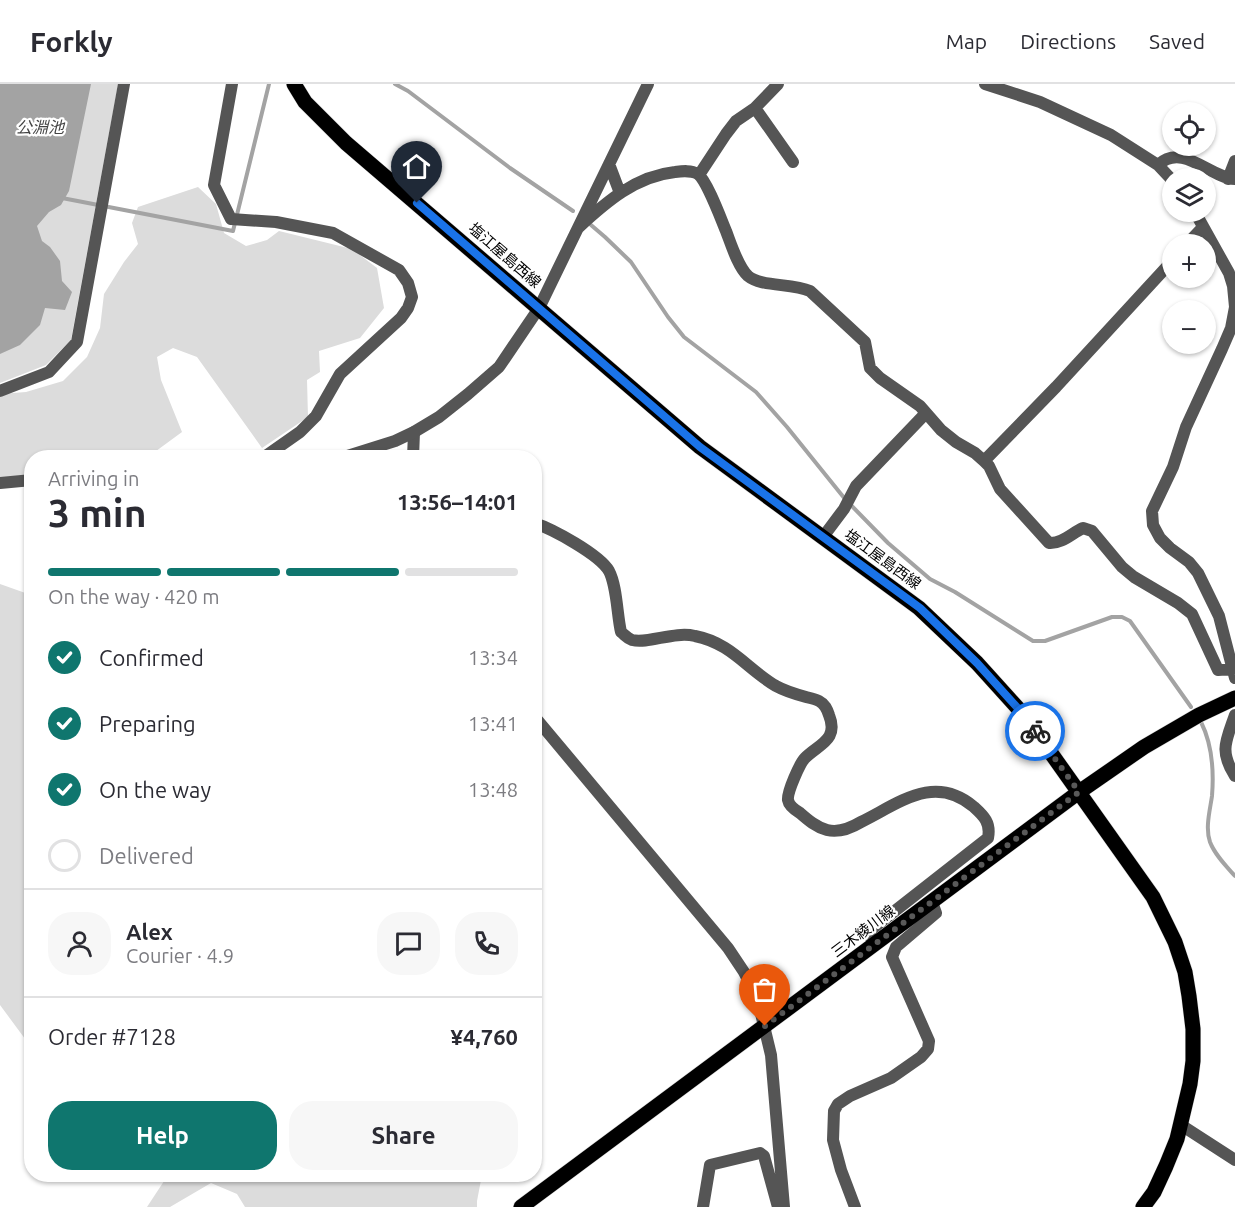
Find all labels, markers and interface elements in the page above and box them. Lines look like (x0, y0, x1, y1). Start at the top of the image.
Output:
text: Forkly (30, 26, 113, 57)
text: Map (946, 29, 987, 53)
text: Directions (1020, 29, 1116, 53)
text: Saved (1149, 29, 1205, 53)
map controls (1162, 102, 1216, 354)
button: locate (1162, 102, 1216, 156)
water label: 公淵池 (16, 118, 66, 136)
pin (391, 141, 442, 203)
icon: home (400, 150, 433, 183)
button: layers (1162, 168, 1216, 222)
street label: 塩江屋島西線 (465, 219, 545, 291)
button: + (1162, 234, 1216, 288)
button: − (1162, 300, 1216, 354)
text: Arriving in (48, 467, 139, 490)
text: 13:56–14:01 (397, 489, 518, 514)
text: 3 min (48, 491, 147, 534)
street label: 塩江屋島西線 (842, 526, 924, 592)
text: On the way · 420 m (48, 585, 220, 608)
icon: check (48, 641, 81, 674)
text: Confirmed (99, 645, 204, 670)
text: 13:34 (468, 646, 518, 669)
courier (1005, 701, 1065, 761)
icon: check (48, 707, 81, 740)
text: Preparing (99, 711, 196, 736)
text: 13:41 (468, 712, 518, 735)
icon: bike (1019, 715, 1052, 748)
icon: check (48, 773, 81, 806)
text: On the way (99, 777, 211, 802)
text: 13:48 (468, 778, 518, 801)
text: Delivered (99, 843, 194, 868)
street label: 三木綾川線 (828, 902, 898, 960)
button: person (48, 912, 111, 975)
button: chat (377, 912, 440, 975)
button: phone (455, 912, 518, 975)
text: Alex (126, 919, 173, 944)
text: Courier · 4.9 (126, 944, 234, 967)
pin (739, 964, 790, 1026)
icon: bag (748, 973, 781, 1006)
text: Order #7128 (48, 1024, 176, 1049)
text: ¥4,760 (451, 1024, 518, 1049)
button: Help (48, 1101, 277, 1170)
button: Share (289, 1101, 518, 1170)

